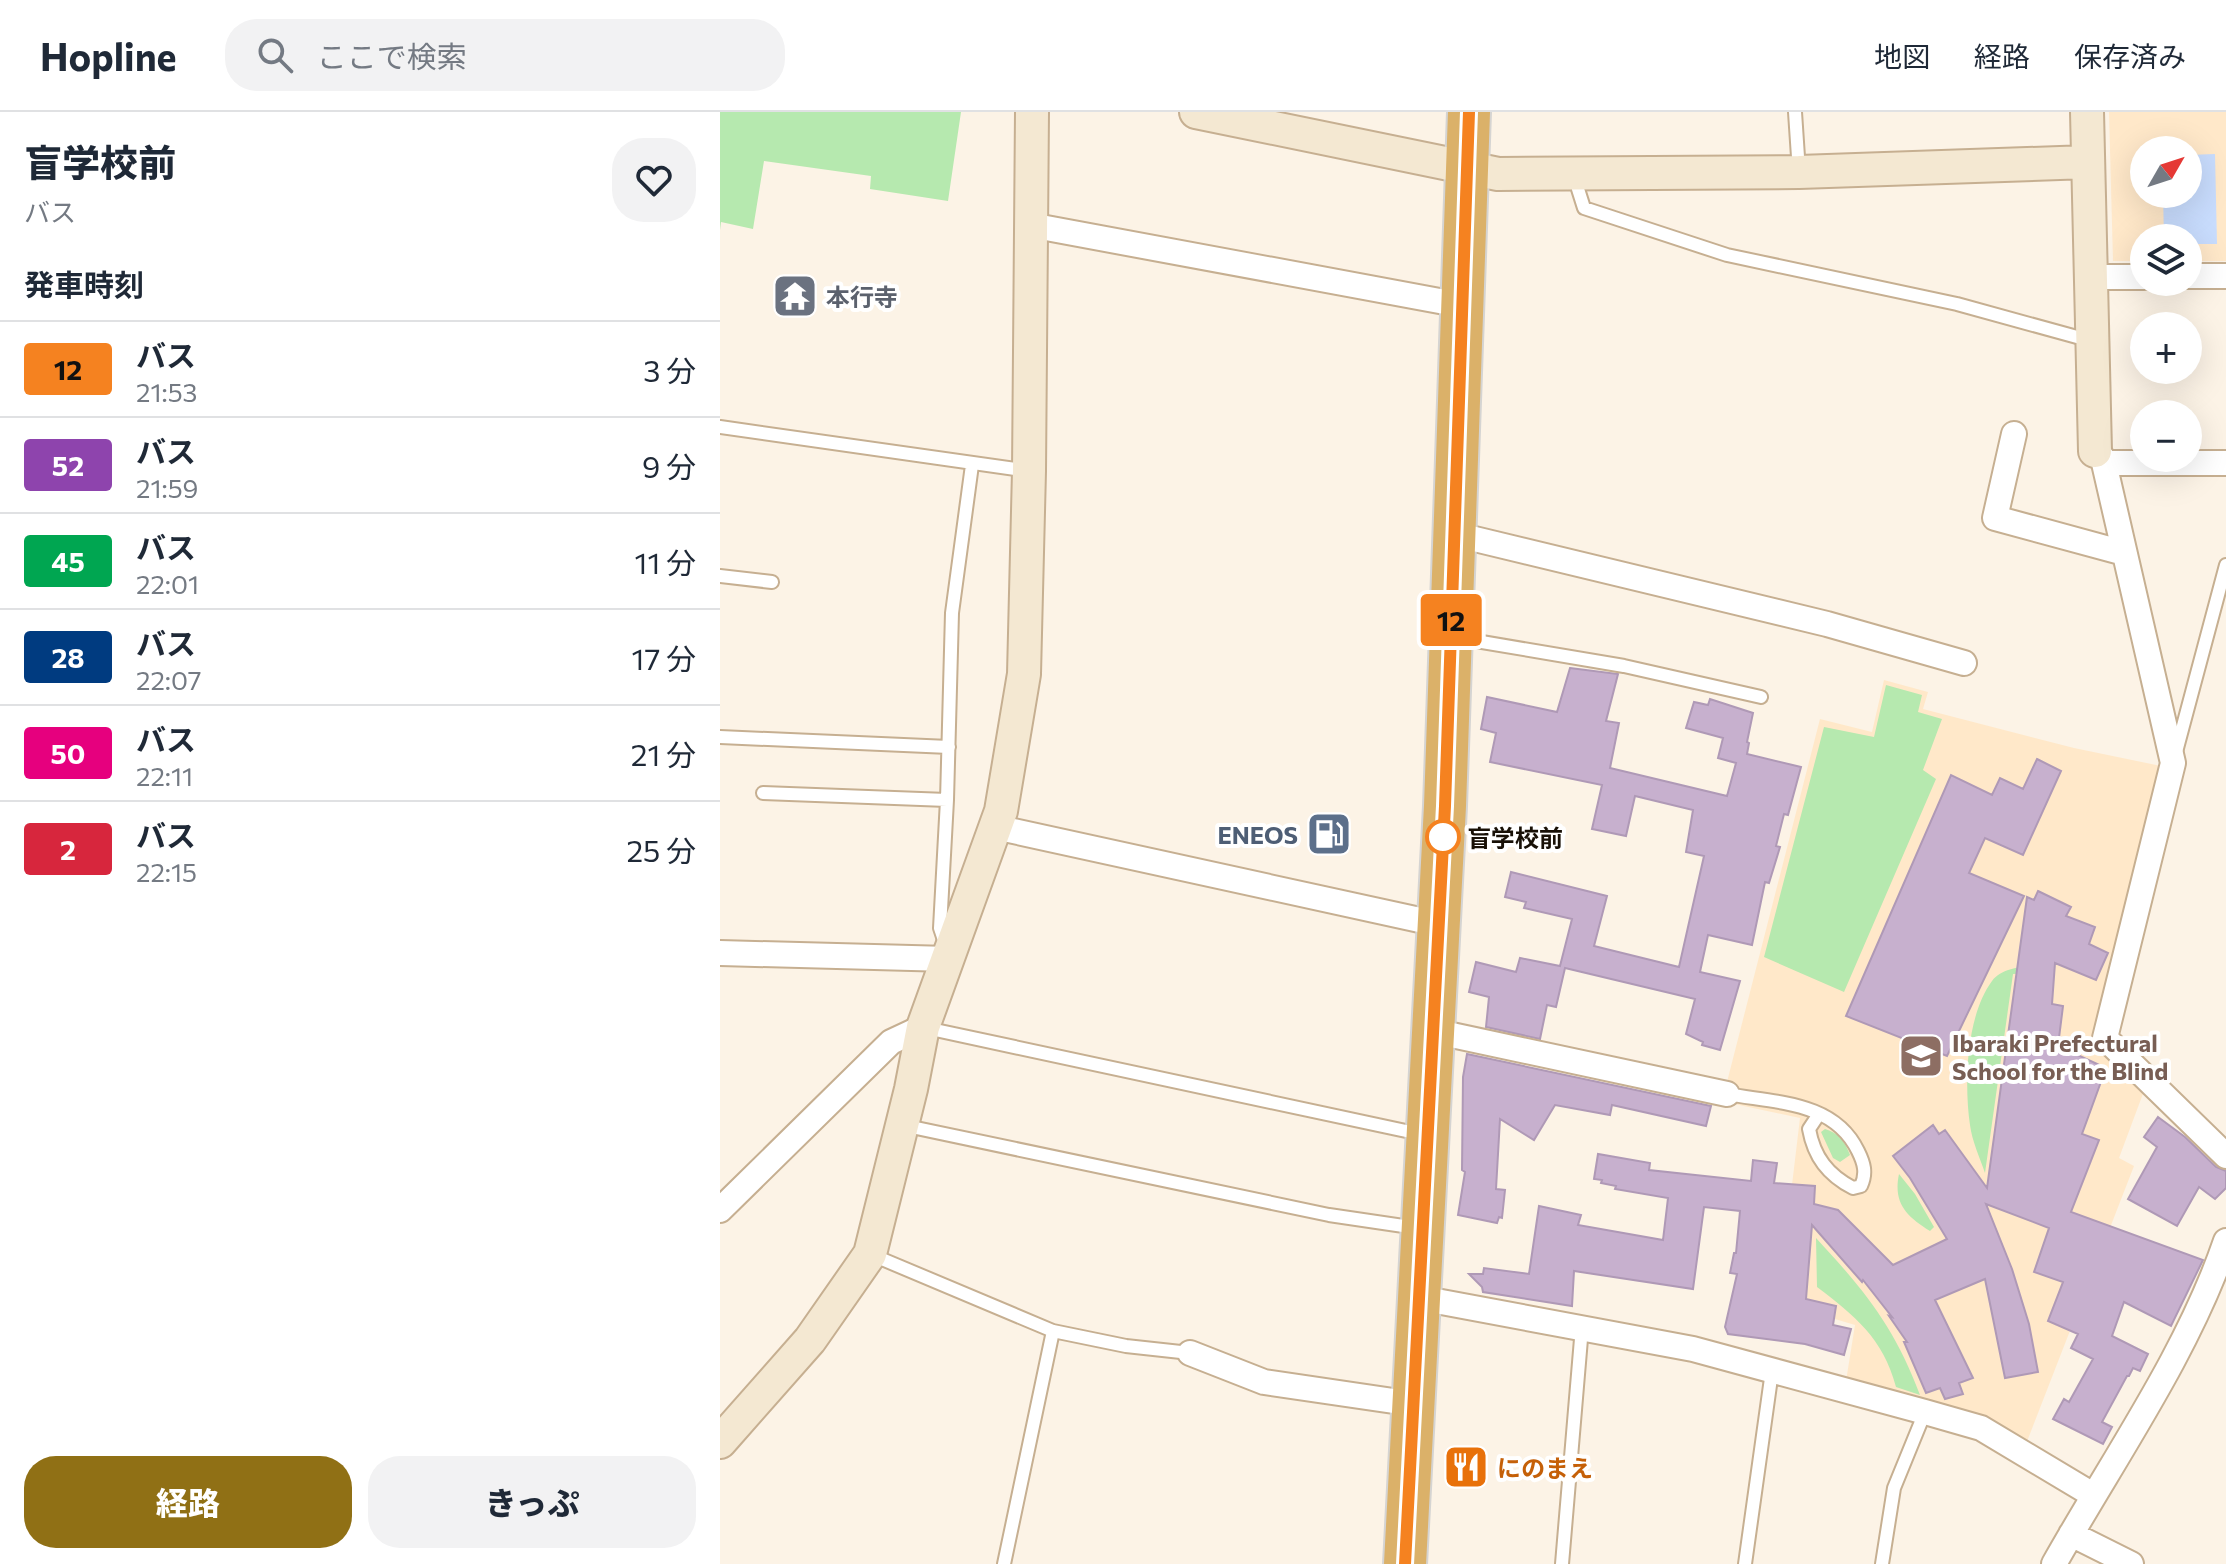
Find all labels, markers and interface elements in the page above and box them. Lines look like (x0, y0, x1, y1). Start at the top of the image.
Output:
search box (225, 19, 785, 91)
text: Hopline (40, 32, 177, 79)
icon: search (253, 33, 297, 77)
text: ここで検索 (317, 37, 467, 74)
text: 地図 (1874, 39, 1930, 73)
text: 経路 (1974, 39, 2030, 73)
text: 保存済み (2074, 39, 2186, 73)
north arrow (2130, 136, 2202, 208)
map controls (2130, 136, 2202, 472)
text: 盲学校前 (24, 138, 176, 185)
button: heart (612, 138, 696, 222)
text: バス (24, 196, 76, 227)
button: layers (2130, 224, 2202, 296)
text: 発車時刻 (24, 265, 144, 302)
temple icon: 本行寺 (771, 272, 819, 320)
place label: 本行寺 (826, 282, 898, 311)
button: + (2130, 312, 2202, 384)
text: バス (136, 336, 196, 373)
text: 3 分 (643, 351, 696, 388)
text: 12 (54, 352, 82, 386)
text: 21:53 (136, 376, 197, 407)
button: − (2130, 400, 2202, 472)
text: バス (136, 432, 196, 469)
text: 9 分 (642, 447, 696, 484)
text: 52 (52, 448, 84, 482)
text: 21:59 (136, 472, 198, 503)
text: バス (136, 528, 196, 565)
text: 11 分 (635, 543, 696, 580)
text: 45 (51, 544, 85, 578)
text: 22:01 (136, 568, 199, 599)
line badge: 12 (1415, 594, 1487, 646)
text: 12 (1437, 603, 1465, 637)
text: バス (136, 624, 196, 661)
text: 17 分 (632, 639, 696, 676)
text: 28 (51, 640, 85, 674)
text: 22:07 (136, 664, 202, 695)
text: バス (136, 720, 196, 757)
text: 21 分 (631, 735, 696, 772)
text: 50 (51, 736, 85, 770)
text: 22:11 (136, 760, 193, 791)
fuel station icon: ENEOS (1305, 810, 1353, 858)
text: バス (136, 816, 196, 853)
place label: ENEOS (1217, 820, 1298, 849)
marker: 盲学校前 (1426, 820, 1460, 854)
place label: 盲学校前 (1467, 823, 1563, 852)
text: 25 分 (626, 831, 696, 868)
text: 2 (60, 832, 76, 866)
text: 22:15 (136, 856, 197, 887)
place label: Ibaraki Prefectural School for the Blind (1952, 1028, 2168, 1085)
school or university icon: Ibaraki Prefectural School for the Blind (1897, 1032, 1945, 1080)
restaurant icon: にのまえ (1442, 1443, 1490, 1491)
place label: にのまえ (1497, 1453, 1593, 1482)
button: 経路 (24, 1456, 352, 1548)
button: きっぷ (368, 1456, 696, 1548)

